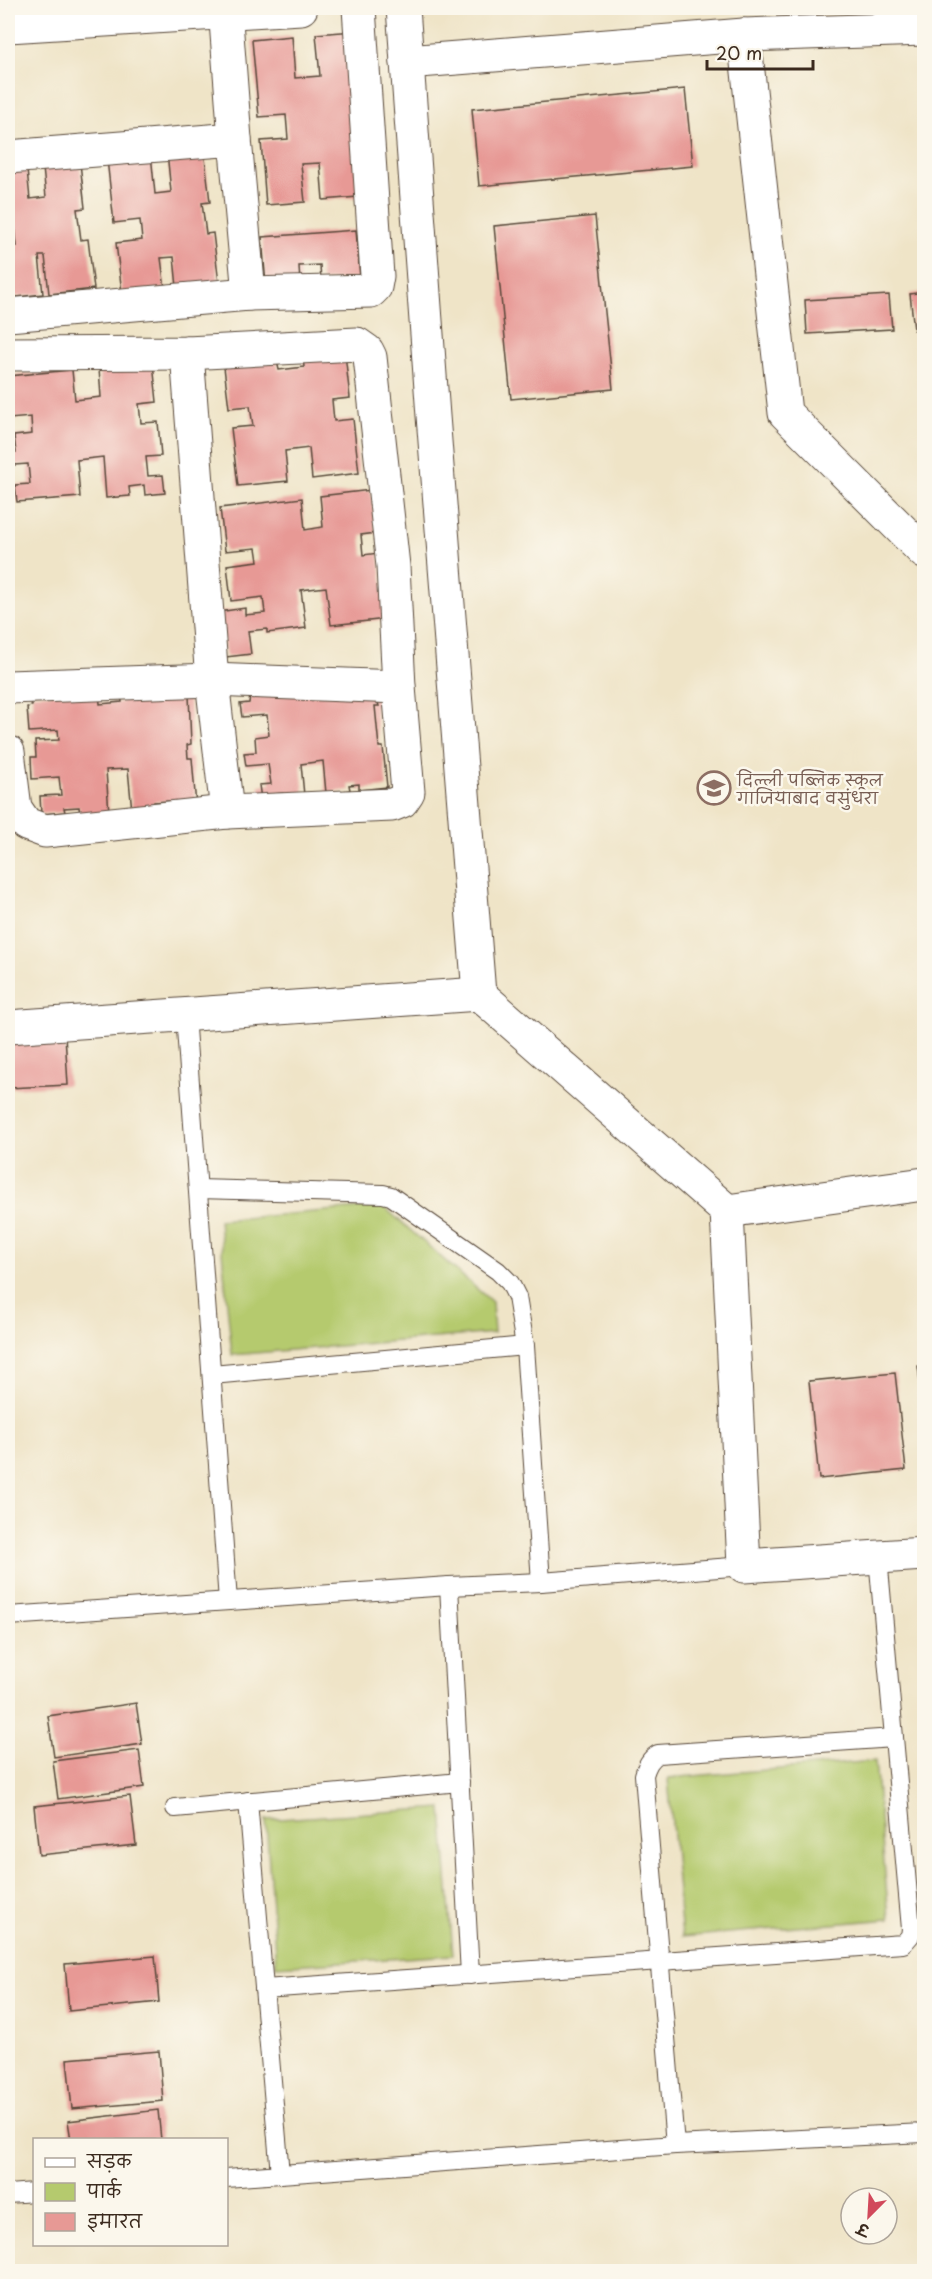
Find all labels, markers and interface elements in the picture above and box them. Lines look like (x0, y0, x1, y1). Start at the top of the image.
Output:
scale bar (707, 33, 814, 71)
text: 20 m (716, 39, 762, 66)
place label: दिल्ली पब्लिक स्कूल गाजियाबाद वसुंधरा (736, 767, 884, 810)
school or university icon: दिल्ली पब्लिक स्कूल गाजियाबाद वसुंधरा (696, 770, 732, 806)
legend (33, 2138, 228, 2246)
text: सड़क (86, 2147, 132, 2174)
text: पार्क (86, 2177, 122, 2204)
north arrow (839, 2186, 899, 2246)
text: इमारत (87, 2207, 143, 2234)
text: उ (852, 2217, 874, 2245)

